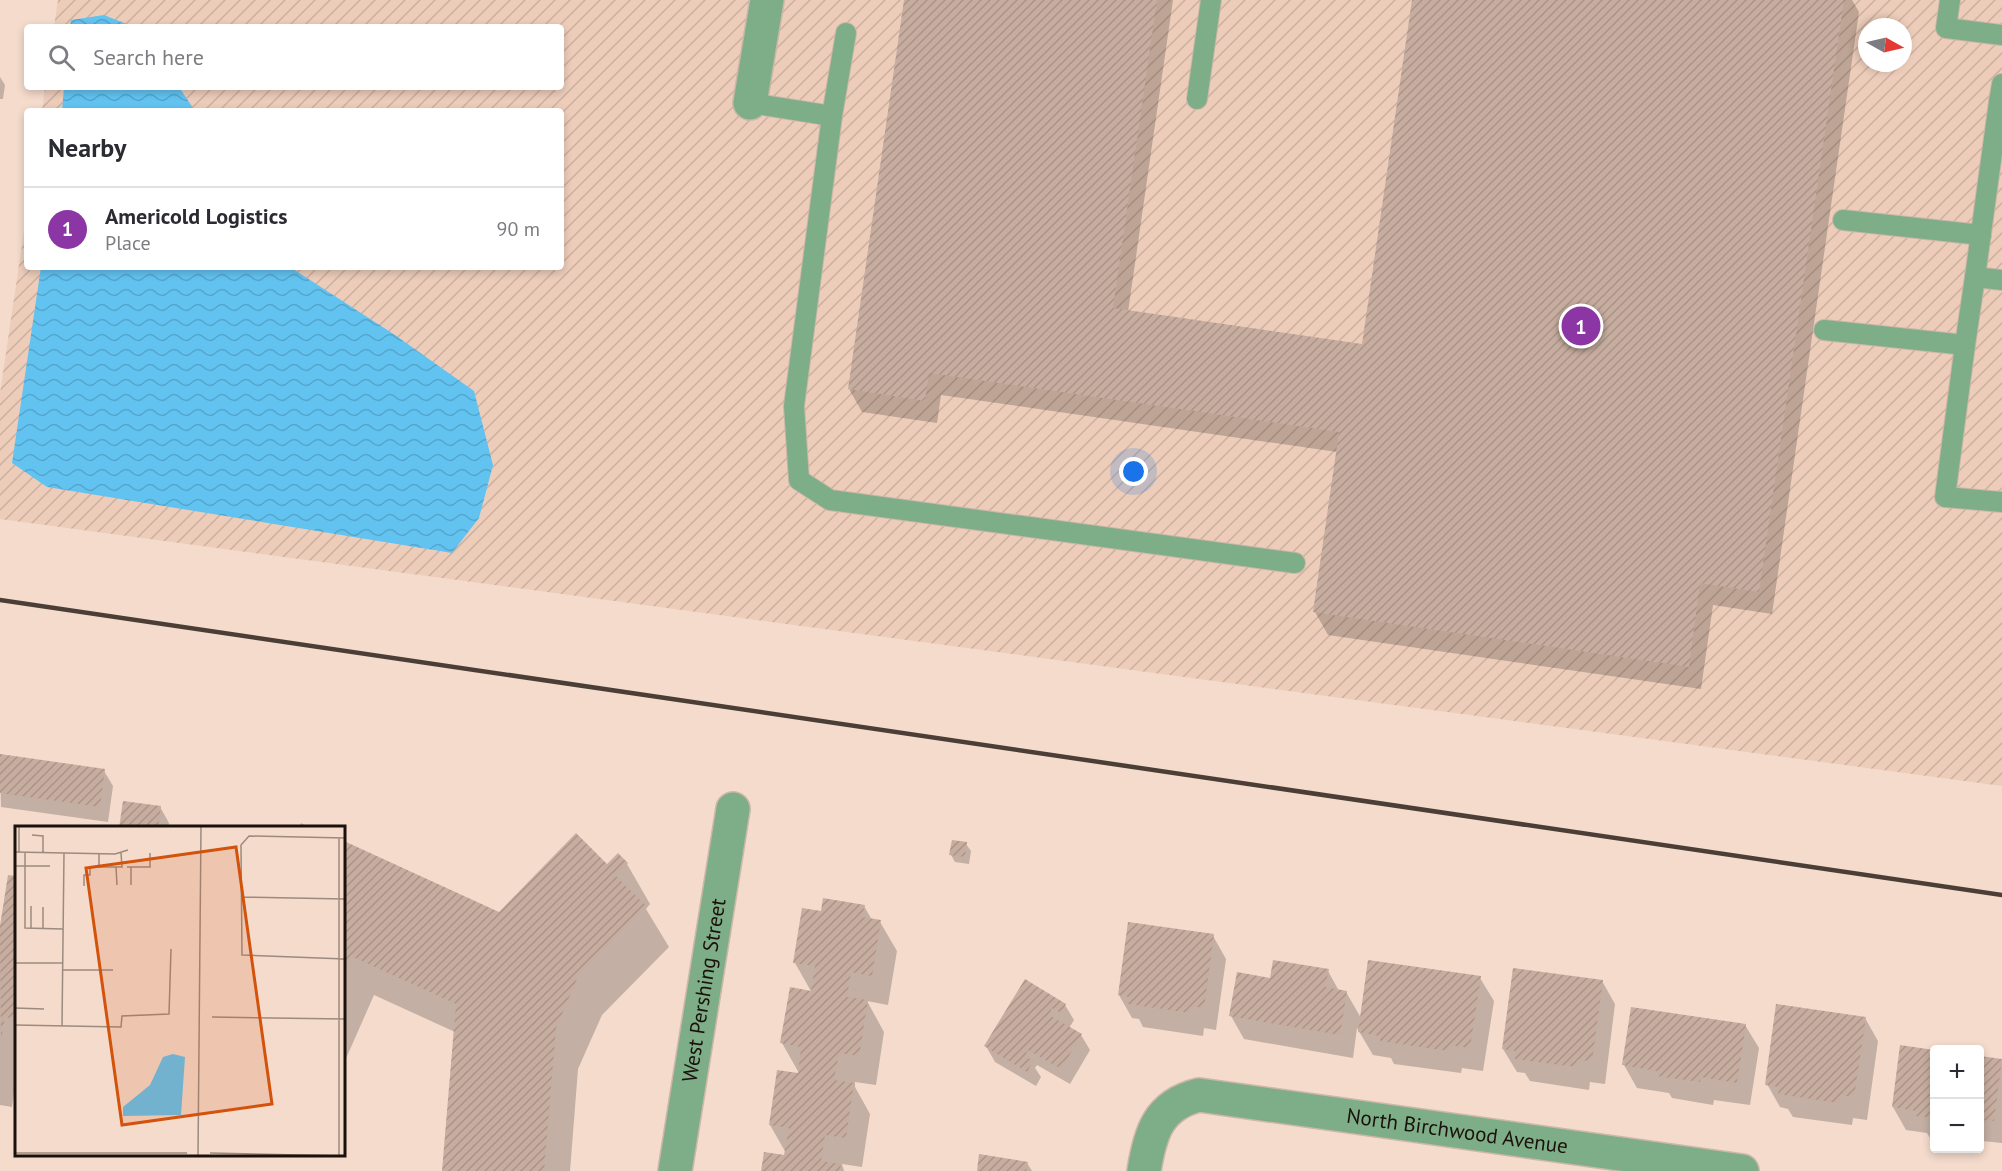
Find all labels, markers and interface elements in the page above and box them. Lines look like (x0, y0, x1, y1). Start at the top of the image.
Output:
north arrow (1858, 18, 1912, 72)
search box (24, 24, 564, 90)
icon: search (45, 41, 78, 74)
text: Search here (93, 43, 204, 71)
text: Nearby (48, 131, 126, 164)
text: Americold Logistics (105, 202, 287, 230)
text: 1 (62, 216, 73, 242)
text: 90 m (497, 216, 540, 242)
text: Place (105, 230, 151, 256)
pin: 1 (1562, 304, 1600, 348)
your location (1119, 457, 1148, 486)
inset map (15, 826, 345, 1156)
street label: West Pershing Street (675, 896, 731, 1084)
map controls (1930, 1045, 1984, 1153)
button: + (1930, 1045, 1984, 1099)
button: − (1930, 1099, 1984, 1153)
street label: North Birchwood Avenue (1345, 1102, 1570, 1159)

